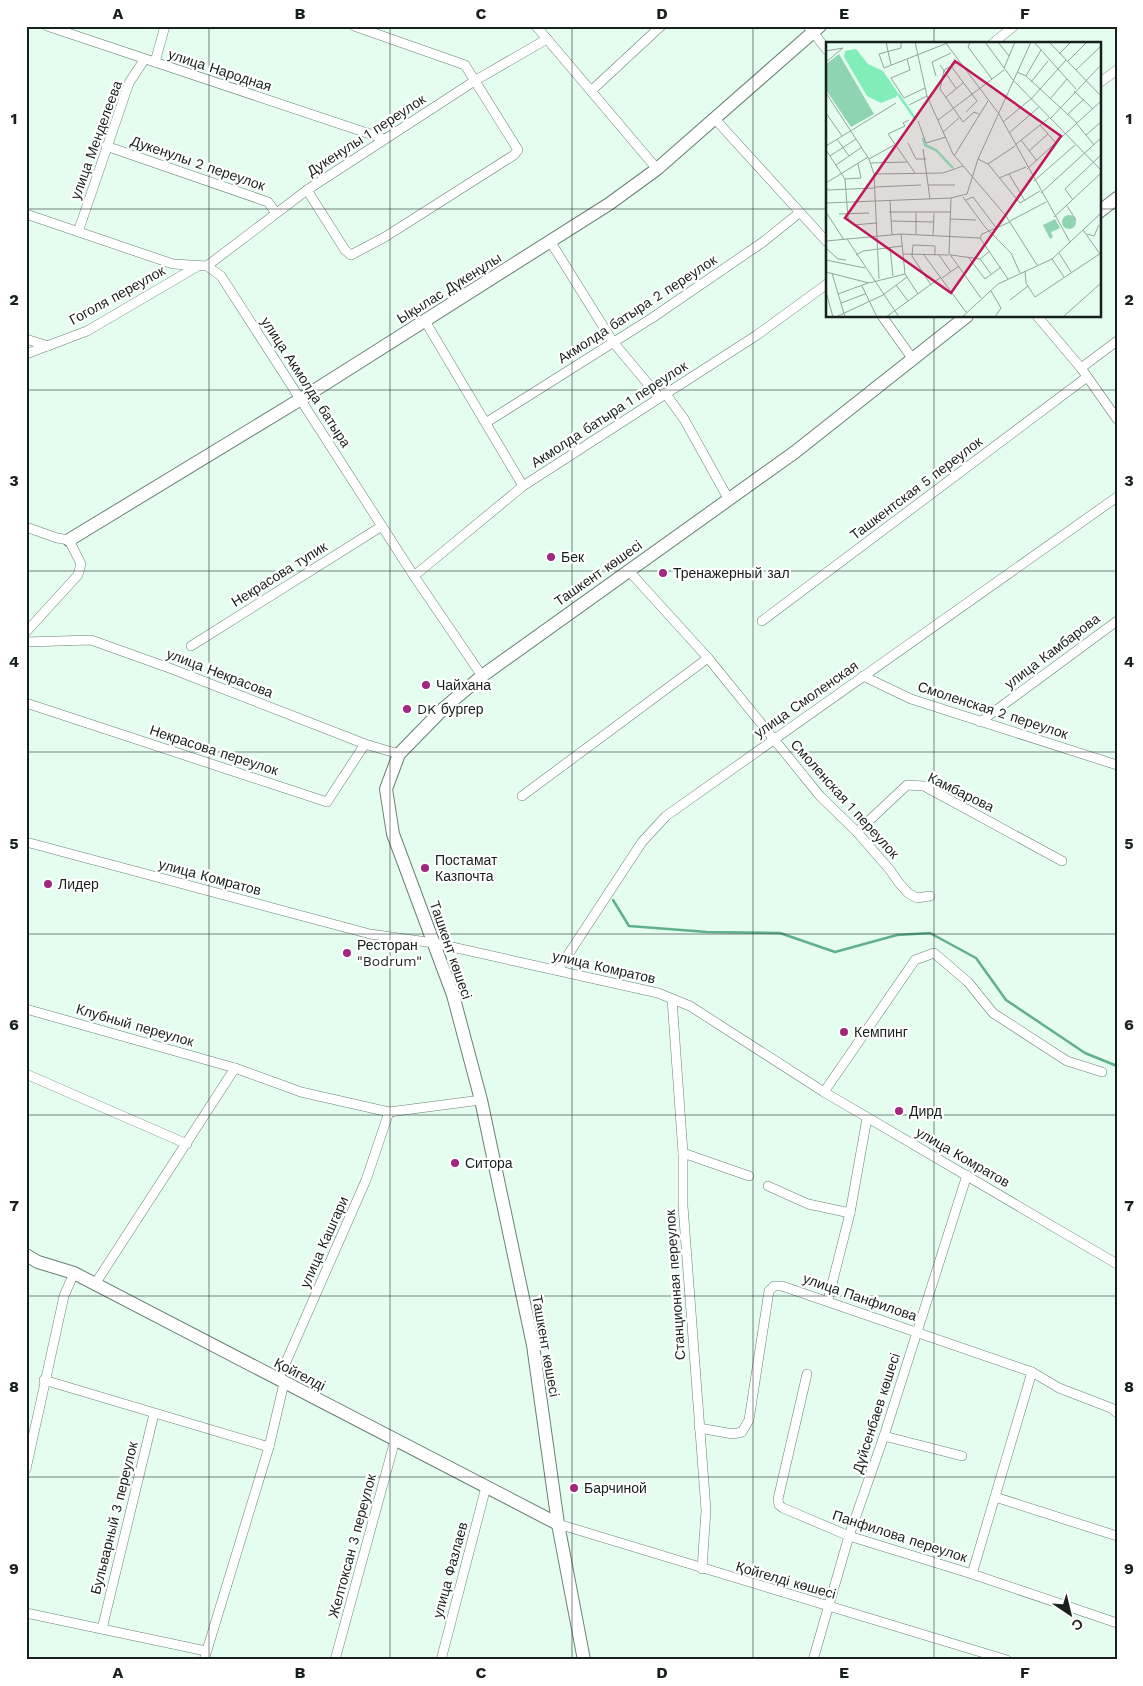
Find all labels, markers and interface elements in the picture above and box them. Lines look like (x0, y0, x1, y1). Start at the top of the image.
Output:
text: A (113, 4, 124, 23)
text: B (295, 4, 306, 23)
text: C (476, 4, 487, 23)
text: D (656, 4, 668, 23)
text: E (839, 4, 849, 23)
text: F (1020, 4, 1030, 23)
inset map (826, 42, 1100, 318)
street label: улица Народная (166, 46, 274, 94)
street label: улица Менделеева (67, 78, 125, 201)
street label: Дукенулы 1 переулок (304, 90, 429, 179)
text: 1 (11, 109, 17, 128)
text: 1 (1126, 109, 1132, 128)
street label: Дукенулы 2 переулок (129, 132, 268, 194)
street label: Ықылас Дүкенұлы (394, 249, 504, 327)
street label: Акмолда батыра 2 переулок (555, 251, 720, 366)
street label: Гоголя переулок (66, 262, 168, 328)
text: 2 (9, 290, 19, 309)
text: 2 (1124, 290, 1134, 309)
street label: улица Акмолда батыра (258, 314, 354, 450)
street label: Акмолда батыра 1 переулок (528, 357, 691, 471)
street label: Ташкентская 5 переулок (847, 433, 986, 543)
text: 3 (9, 471, 19, 490)
text: 3 (1124, 471, 1134, 490)
street label: Ташкент көшесі (551, 537, 645, 609)
street label: Некрасова тупик (228, 538, 330, 610)
place label: Бек (561, 549, 585, 565)
marker: Бек (545, 551, 557, 563)
place label: Тренажерный зал (673, 565, 790, 581)
marker: Тренажерный зал (657, 567, 669, 579)
street label: улица Камбарова (1001, 610, 1103, 692)
street label: улица Некрасова (164, 645, 276, 701)
text: 4 (9, 652, 19, 671)
text: 4 (1124, 652, 1134, 671)
street label: улица Смоленская (751, 657, 861, 741)
place label: Чайхана (436, 677, 491, 693)
street label: Смоленская 2 переулок (916, 678, 1071, 742)
marker: Чайхана (420, 679, 432, 691)
place label: DK бургер (417, 701, 484, 717)
marker: DK бургер (401, 703, 413, 715)
street label: Некрасова переулок (148, 722, 281, 779)
street label: Смоленская 1 переулок (787, 736, 903, 862)
street label: Камбарова (925, 769, 997, 815)
text: 5 (9, 834, 19, 853)
text: 5 (1124, 834, 1134, 853)
place label: Постамат Казпочта (435, 852, 498, 884)
street label: улица Комратов (157, 856, 263, 898)
marker: Постамат Казпочта (419, 862, 431, 874)
place label: Лидер (58, 876, 99, 892)
marker: Лидер (42, 878, 54, 890)
street label: Ташкент көшесі (427, 899, 475, 1001)
place label: Ресторан "Bodrum" (357, 937, 422, 969)
marker: Ресторан "Bodrum" (341, 947, 353, 959)
street label: улица Комратов (551, 947, 657, 987)
street label: Клубный переулок (74, 1001, 196, 1050)
text: 6 (9, 1015, 19, 1034)
text: 6 (1124, 1015, 1134, 1034)
place label: Кемпинг (854, 1024, 908, 1040)
marker: Кемпинг (838, 1026, 850, 1038)
place label: Дирд (909, 1103, 942, 1119)
marker: Дирд (893, 1105, 905, 1117)
street label: улица Комратов (913, 1124, 1013, 1190)
place label: Ситора (465, 1155, 513, 1171)
marker: Ситора (449, 1157, 461, 1169)
street label: улица Кашгари (297, 1194, 351, 1290)
text: 7 (9, 1196, 19, 1215)
text: 7 (1124, 1196, 1134, 1215)
street label: Станционная переулок (662, 1208, 688, 1361)
street label: улица Панфилова (801, 1270, 919, 1324)
street label: Ташкент көшесі (529, 1294, 563, 1398)
street label: Дүйсенбаев көшесі (849, 1351, 903, 1475)
street label: Қойгелді (272, 1354, 328, 1394)
text: 8 (9, 1377, 19, 1396)
text: 8 (1124, 1377, 1134, 1396)
street label: Бульварный 3 переулок (87, 1439, 141, 1596)
street label: Желтоксан 3 переулок (325, 1471, 379, 1620)
place label: Барчиной (584, 1480, 647, 1496)
marker: Барчиной (568, 1482, 580, 1494)
street label: Панфилова переулок (831, 1507, 970, 1566)
street label: улица Фазлаев (429, 1520, 471, 1620)
street label: Қойгелді көшесі (734, 1558, 838, 1602)
text: 9 (9, 1559, 19, 1578)
text: 9 (1124, 1559, 1134, 1578)
north arrow (1046, 1588, 1096, 1638)
text: С (1069, 1615, 1086, 1634)
text: A (113, 1663, 124, 1682)
text: B (295, 1663, 306, 1682)
text: C (476, 1663, 487, 1682)
text: D (656, 1663, 668, 1682)
text: E (839, 1663, 849, 1682)
text: F (1020, 1663, 1030, 1682)

